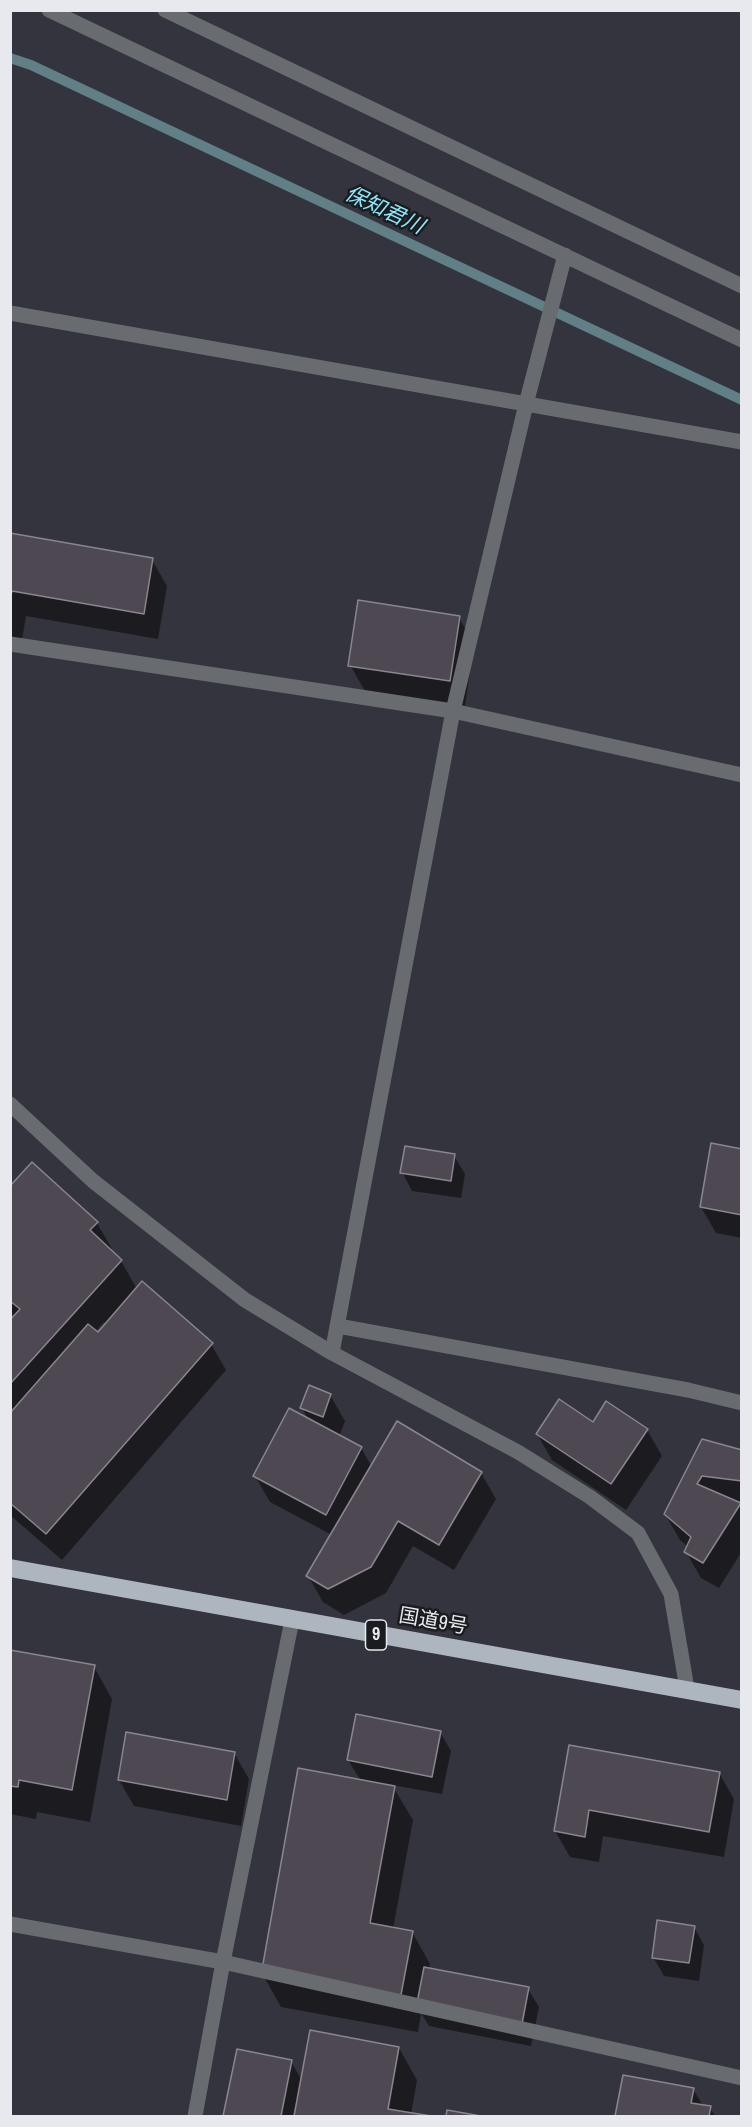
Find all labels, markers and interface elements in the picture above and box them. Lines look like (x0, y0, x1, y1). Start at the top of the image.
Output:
water label: 保知君川 (341, 182, 427, 240)
street label: 国道9号 (397, 1604, 469, 1640)
road number: 9 (366, 1620, 386, 1650)

